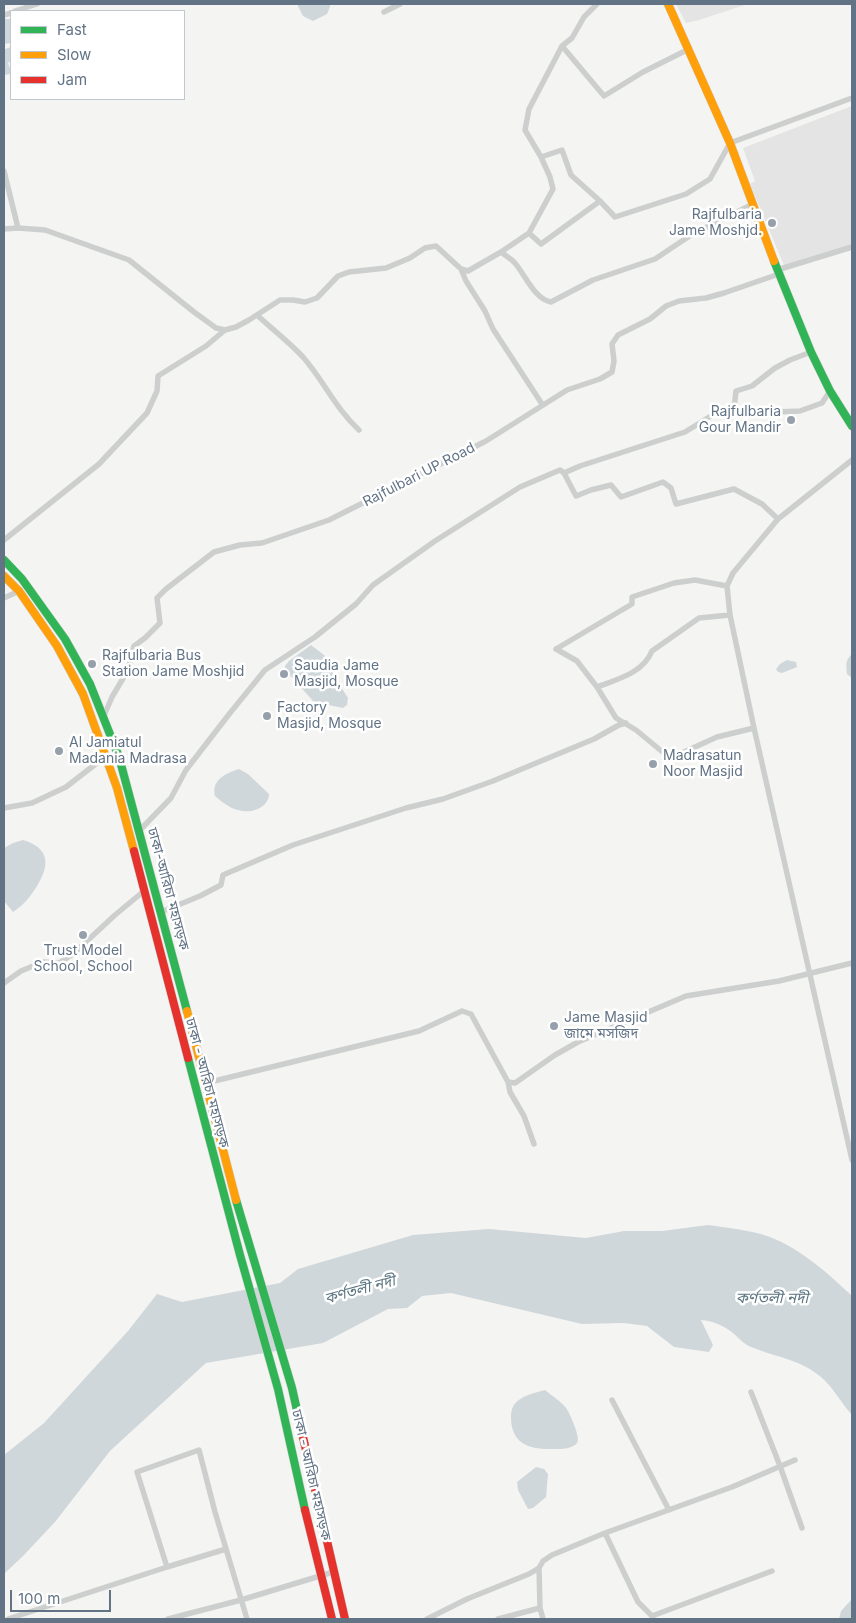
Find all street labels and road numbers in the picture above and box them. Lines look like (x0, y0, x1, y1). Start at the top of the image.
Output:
street label: Rajfulbari UP Road (360, 439, 478, 511)
street label: ঢাকা-আরিচা মহাসড়ক (144, 826, 192, 952)
street label: ঢাকা - আরিচা মহাসড়ক (182, 1016, 232, 1150)
street label: ঢাকা - আরিচা মহাসড়ক (288, 1408, 334, 1542)

